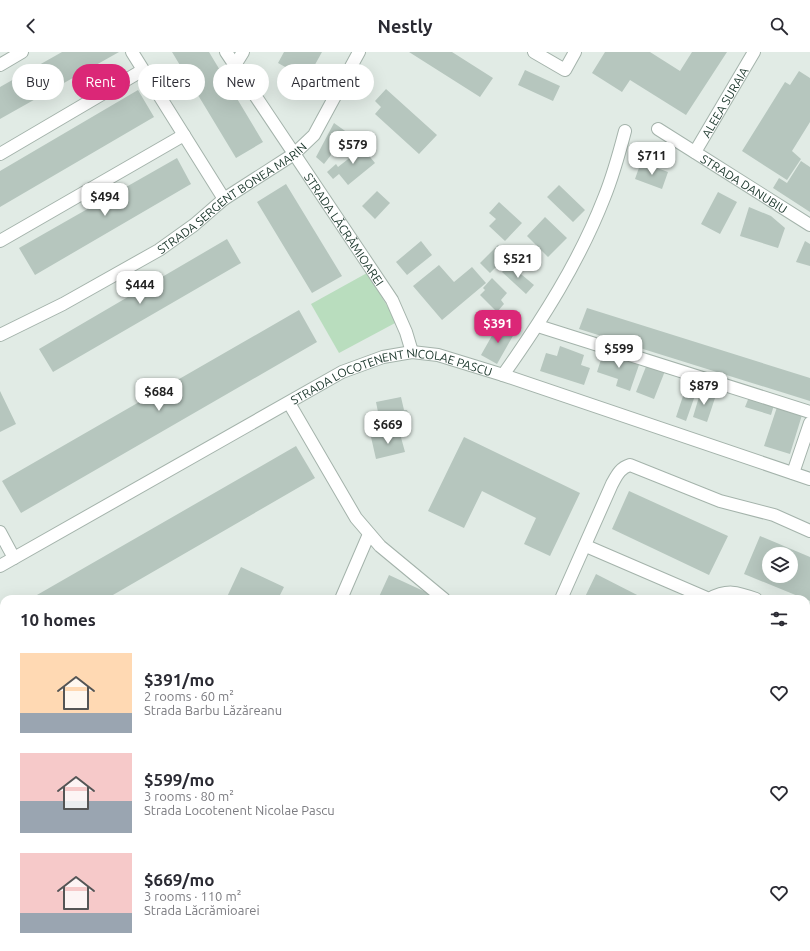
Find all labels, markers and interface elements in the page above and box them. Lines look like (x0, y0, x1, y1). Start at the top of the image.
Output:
icon: back (20, 15, 42, 37)
icon: search (768, 15, 790, 37)
text: Nestly (378, 16, 432, 36)
chip: Buy (12, 64, 64, 100)
chip: Rent (72, 64, 130, 100)
chip: Filters (138, 64, 205, 100)
chip: New (213, 64, 269, 100)
chip: Apartment (277, 64, 374, 100)
street label: ALEEA SURAIA (699, 64, 750, 139)
pin: $579 (329, 131, 377, 165)
text: $579 (338, 137, 368, 151)
street label: STRADA SERGENT BONEA MARIN (154, 139, 309, 256)
pin: $711 (628, 142, 676, 176)
text: $711 (637, 148, 667, 162)
street label: STRADA DANUBIU (699, 151, 790, 215)
street label: STRADA LĂCRĂMIOAREI (302, 170, 387, 288)
pin: $494 (81, 183, 129, 217)
text: $494 (90, 189, 120, 203)
pin: $521 (494, 245, 542, 279)
text: $521 (503, 251, 533, 265)
pin: $444 (116, 271, 164, 305)
text: $444 (125, 277, 155, 291)
pin: $391 (474, 310, 522, 344)
text: $391 (483, 316, 513, 330)
pin: $599 (595, 335, 643, 369)
text: $599 (604, 341, 634, 355)
street label: STRADA LOCOTENENT NICOLAE PASCU (288, 345, 494, 406)
pin: $879 (680, 372, 728, 406)
pin: $684 (135, 378, 183, 412)
text: $879 (689, 378, 719, 392)
text: $684 (144, 384, 174, 398)
pin: $669 (364, 411, 412, 445)
text: $669 (373, 417, 403, 431)
map controls (762, 547, 798, 583)
button: layers (762, 547, 798, 583)
icon: filters (768, 608, 790, 630)
text: 10 homes (20, 610, 96, 629)
icon: home (52, 669, 100, 717)
text: $391/mo (144, 670, 214, 689)
icon: heart (768, 682, 790, 704)
text: 2 rooms · 60 m² (144, 689, 234, 703)
text: Strada Barbu Lăzăreanu (144, 703, 282, 717)
icon: home (52, 769, 100, 817)
text: $599/mo (144, 770, 214, 789)
icon: heart (768, 782, 790, 804)
text: 3 rooms · 80 m² (144, 789, 234, 803)
text: Strada Locotenent Nicolae Pascu (144, 803, 335, 817)
icon: home (52, 869, 100, 917)
text: $669/mo (144, 870, 214, 889)
icon: heart (768, 882, 790, 904)
text: 3 rooms · 110 m² (144, 889, 241, 903)
text: Strada Lăcrămioarei (144, 903, 260, 917)

